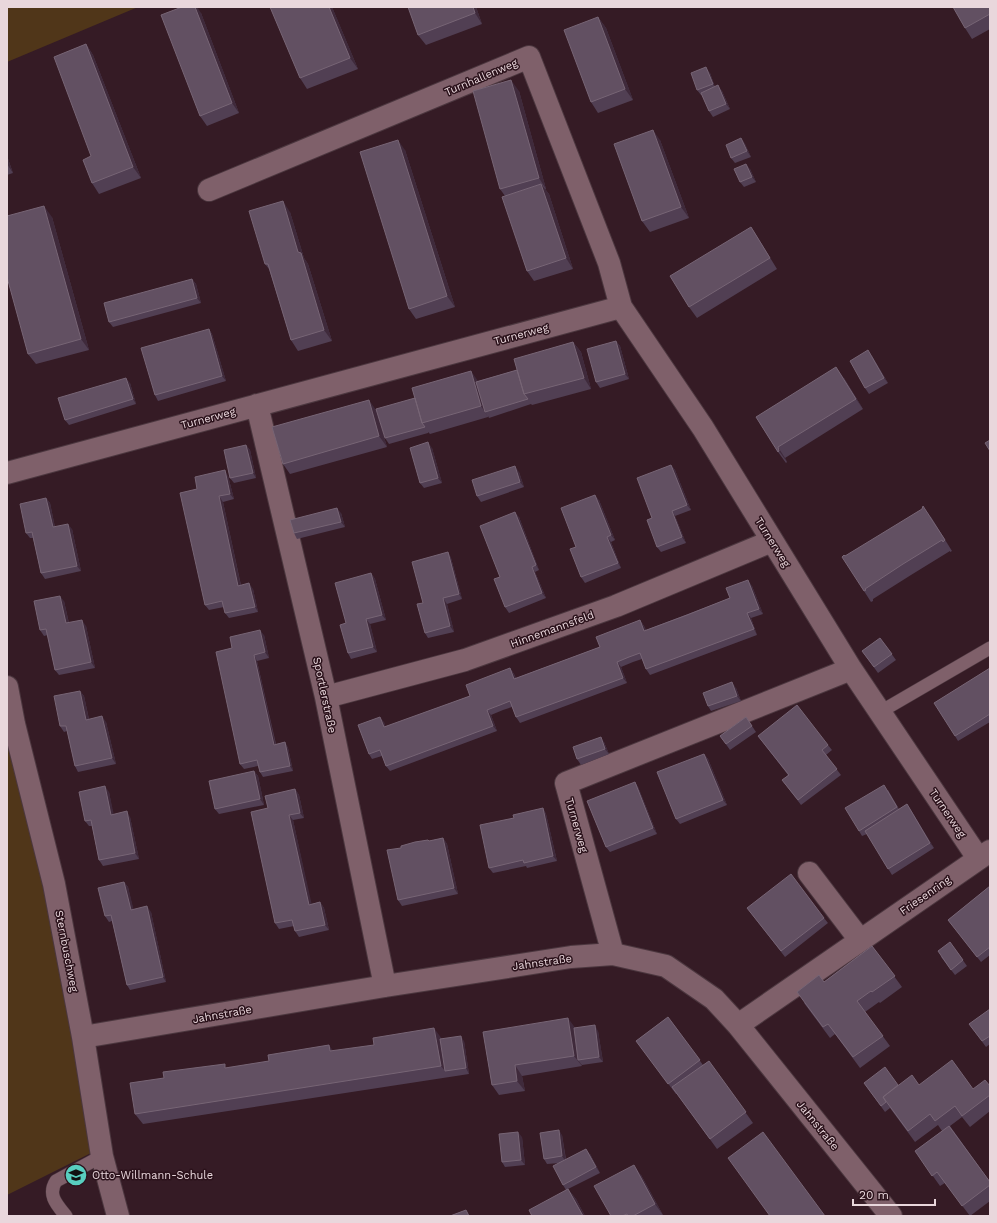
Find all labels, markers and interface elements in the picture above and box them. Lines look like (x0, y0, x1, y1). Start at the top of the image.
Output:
street label: Turnhallenweg (443, 56, 520, 99)
street label: Turnerweg (492, 321, 550, 348)
street label: Turnerweg (179, 405, 237, 432)
street label: Turnerweg (752, 515, 793, 570)
street label: Hinnemannsfeld (509, 608, 596, 651)
street label: Sportlerstraße (310, 656, 339, 734)
street label: Turnerweg (927, 786, 969, 840)
street label: Turnerweg (563, 796, 591, 854)
street label: Friesenring (897, 873, 953, 918)
street label: Sternbuschweg (52, 909, 81, 993)
street label: Jahnstraße (511, 952, 573, 973)
street label: Jahnstraße (191, 1003, 253, 1026)
street label: Jahnstraße (794, 1098, 842, 1153)
school or university icon: Otto-Willmann-Schule (63, 1162, 89, 1188)
place label: Otto-Willmann-Schule (92, 1169, 213, 1182)
scale bar (853, 1181, 935, 1207)
text: 20 m (859, 1188, 889, 1202)

